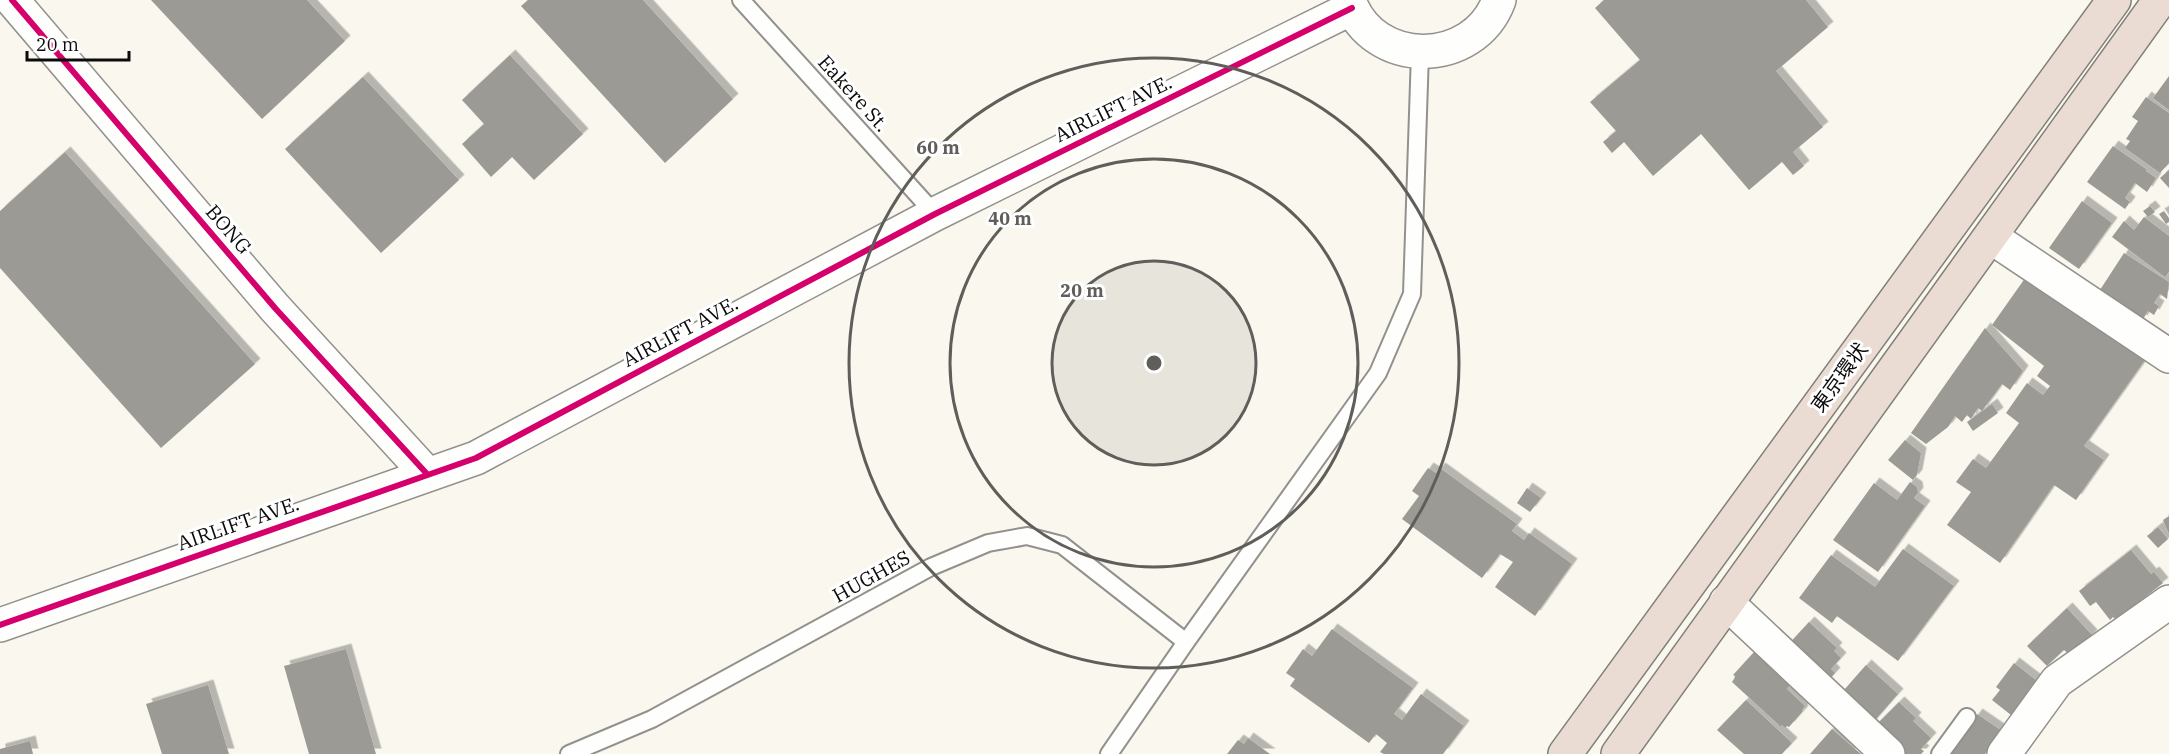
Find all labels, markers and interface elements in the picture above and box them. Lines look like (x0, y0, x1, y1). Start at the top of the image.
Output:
scale bar (27, 24, 129, 62)
text: 20 m (36, 33, 79, 56)
street label: Eakere St. (812, 49, 896, 137)
street label: AIRLIFT AVE. (1050, 68, 1176, 148)
text: 60 m (916, 136, 960, 159)
street label: BONG (200, 198, 258, 260)
text: 40 m (988, 207, 1032, 230)
text: 20 m (1060, 279, 1104, 302)
street label: AIRLIFT AVE. (617, 289, 743, 373)
street label: 東京環状 (1805, 337, 1873, 417)
centre of rings (1144, 353, 1164, 373)
street label: AIRLIFT AVE. (173, 490, 303, 556)
street label: HUGHES (827, 544, 915, 608)

